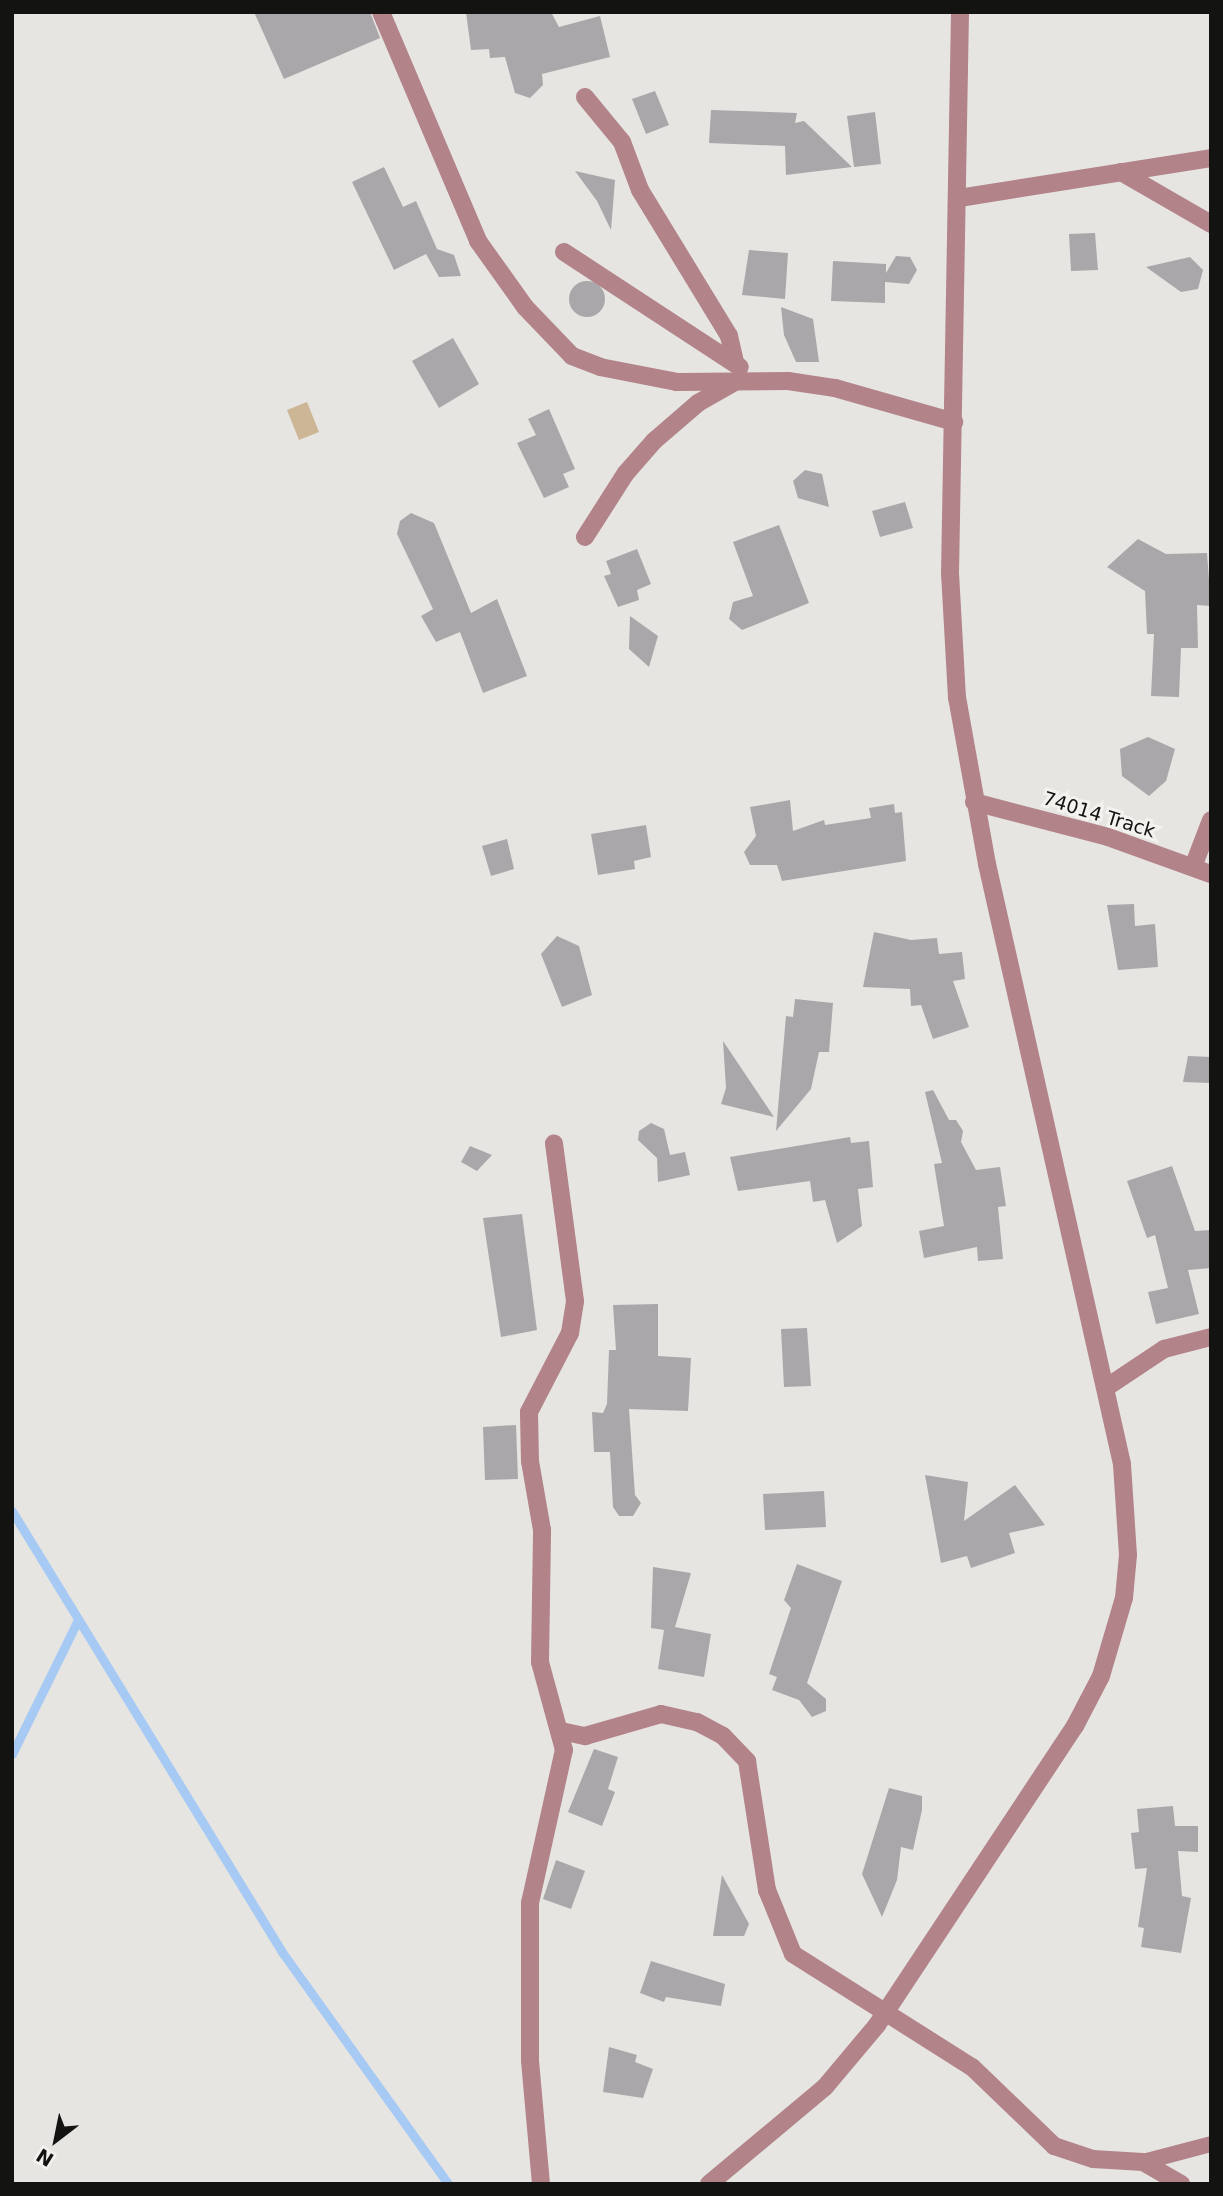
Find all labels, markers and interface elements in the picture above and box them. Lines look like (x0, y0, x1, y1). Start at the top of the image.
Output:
street label: 74014 Track (1040, 787, 1158, 843)
north arrow (21, 2105, 91, 2175)
text: N (32, 2144, 57, 2171)

